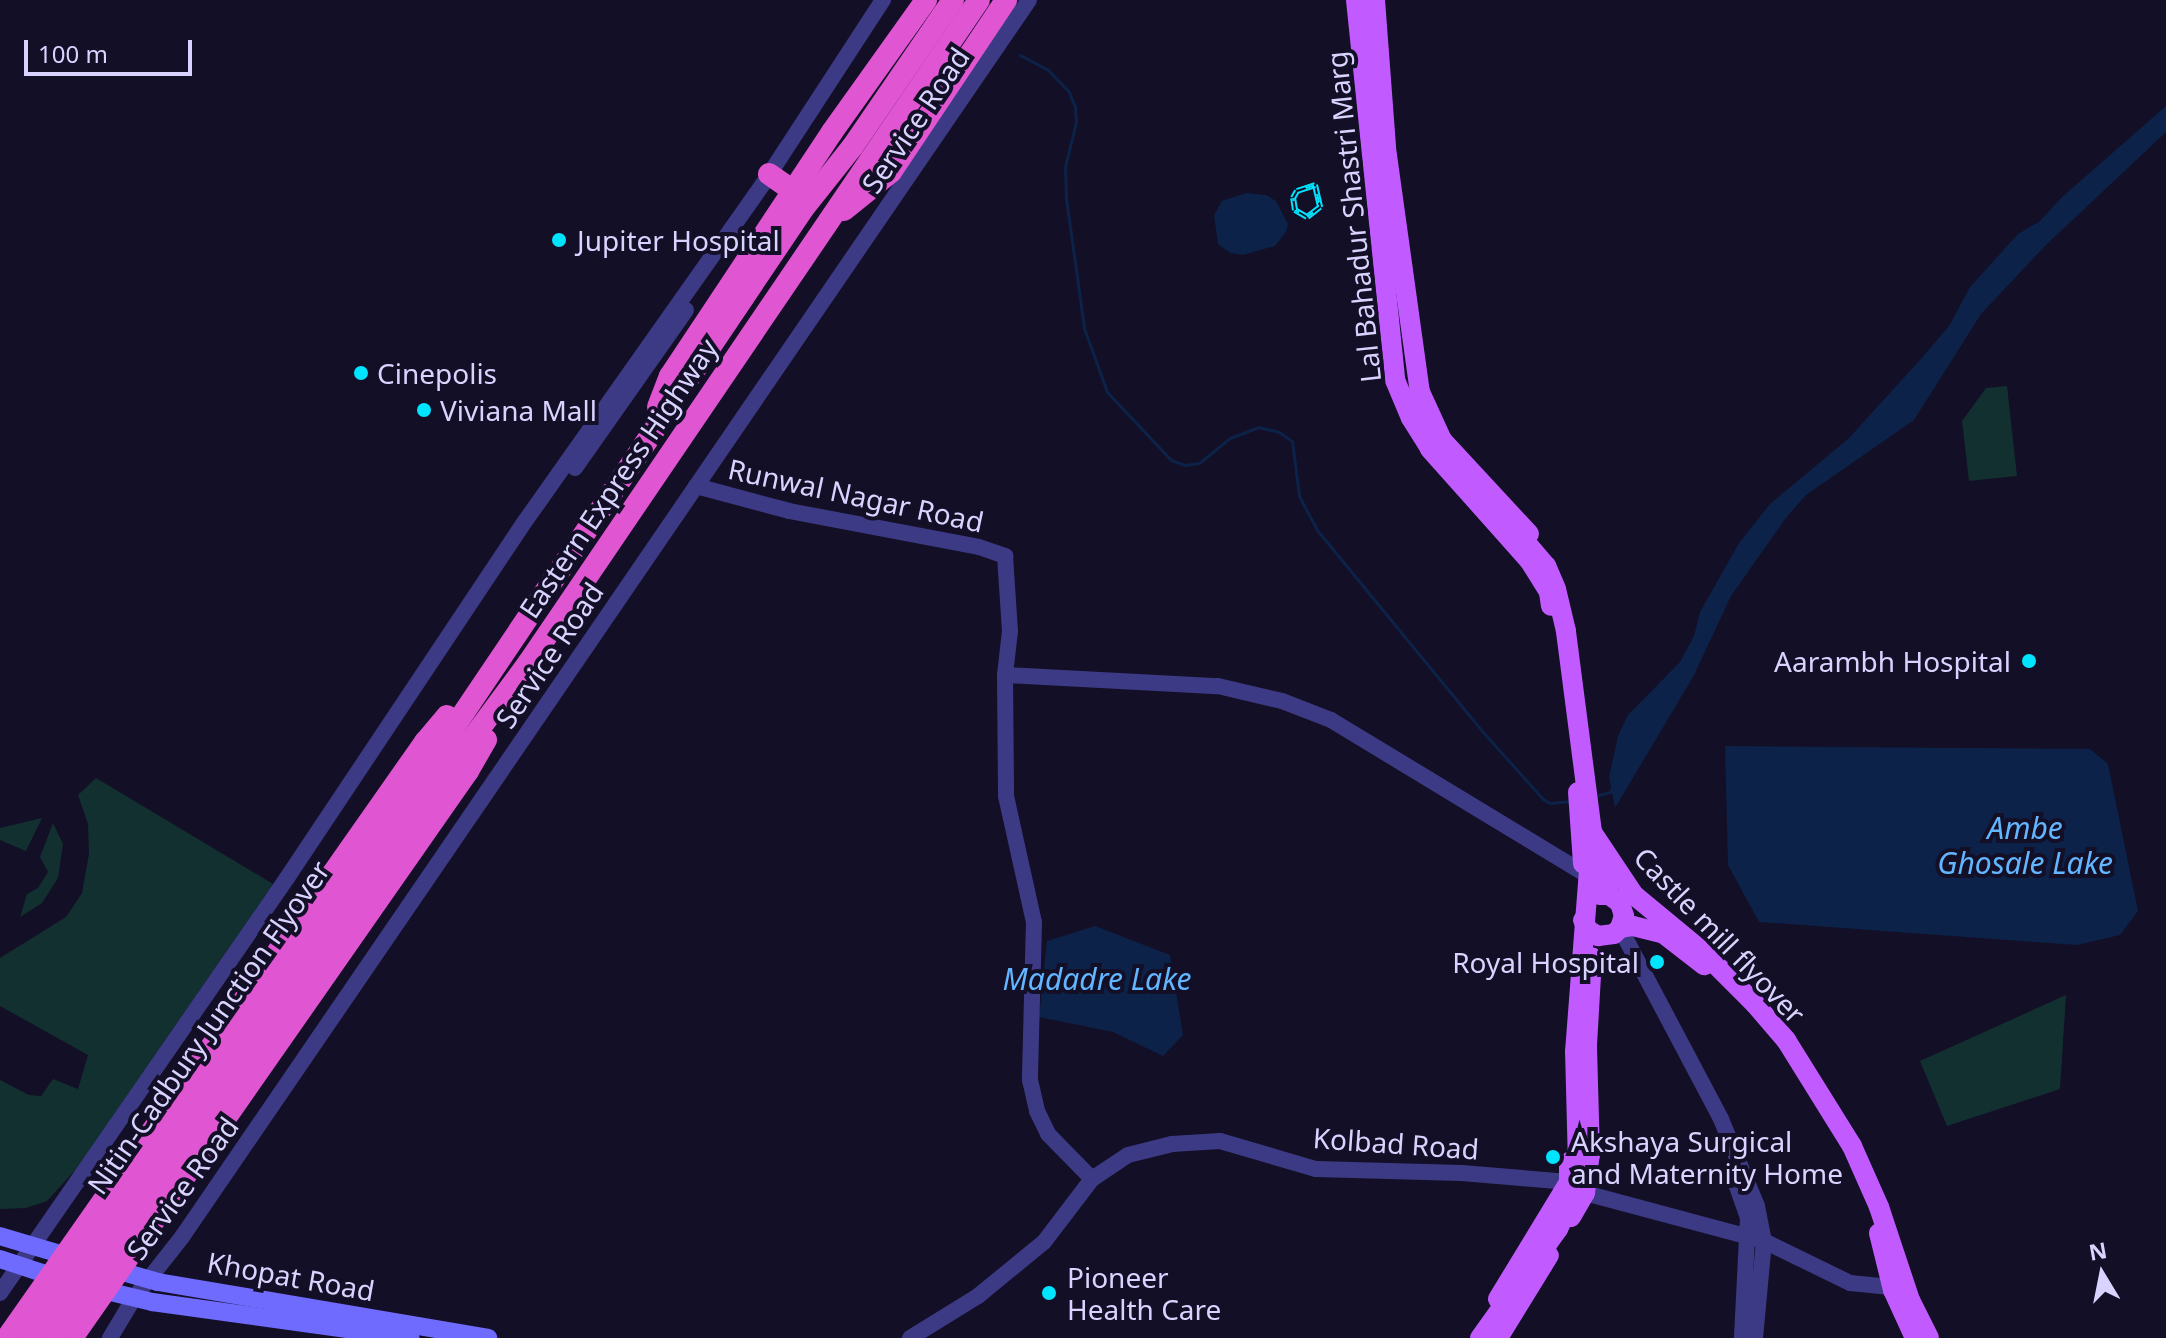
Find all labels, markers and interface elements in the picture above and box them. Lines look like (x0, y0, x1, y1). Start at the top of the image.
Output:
scale bar (28, 24, 196, 74)
text: 100 m (38, 37, 108, 70)
street label: Service Road (854, 41, 976, 199)
street label: Lal Bahadur Shastri Marg (1319, 50, 1387, 384)
place label: Jupiter Hospital (577, 223, 780, 257)
marker: Jupiter Hospital (548, 229, 570, 251)
street label: Eastern Express Highway (512, 332, 724, 624)
place label: Cinepolis (377, 356, 497, 390)
marker: Cinepolis (352, 364, 370, 382)
place label: Viviana Mall (440, 393, 597, 427)
marker: Viviana Mall (415, 401, 433, 419)
street label: Runwal Nagar Road (725, 452, 987, 538)
street label: Service Road (488, 576, 610, 734)
place label: Aarambh Hospital (1774, 644, 2011, 678)
marker: Aarambh Hospital (2018, 650, 2040, 672)
water label: Ambe Ghosale Lake (1937, 810, 2113, 880)
street label: Castle mill flyover (1628, 840, 1812, 1030)
street label: Nitin-Cadbury Junction Flyover (80, 854, 336, 1200)
place label: Royal Hospital (1452, 945, 1639, 979)
marker: Royal Hospital (1646, 951, 1668, 973)
water label: Madadre Lake (1003, 961, 1191, 997)
street label: Service Road (119, 1110, 245, 1266)
street label: Kolbad Road (1312, 1120, 1480, 1166)
place label: Akshaya Surgical and Maternity Home (1571, 1124, 1843, 1190)
marker: Akshaya Surgical and Maternity Home (1542, 1146, 1564, 1168)
north arrow (2062, 1234, 2142, 1314)
text: N (2086, 1234, 2109, 1267)
street label: Khopat Road (205, 1245, 377, 1307)
place label: Pioneer Health Care (1067, 1260, 1221, 1326)
marker: Pioneer Health Care (1038, 1282, 1060, 1304)

